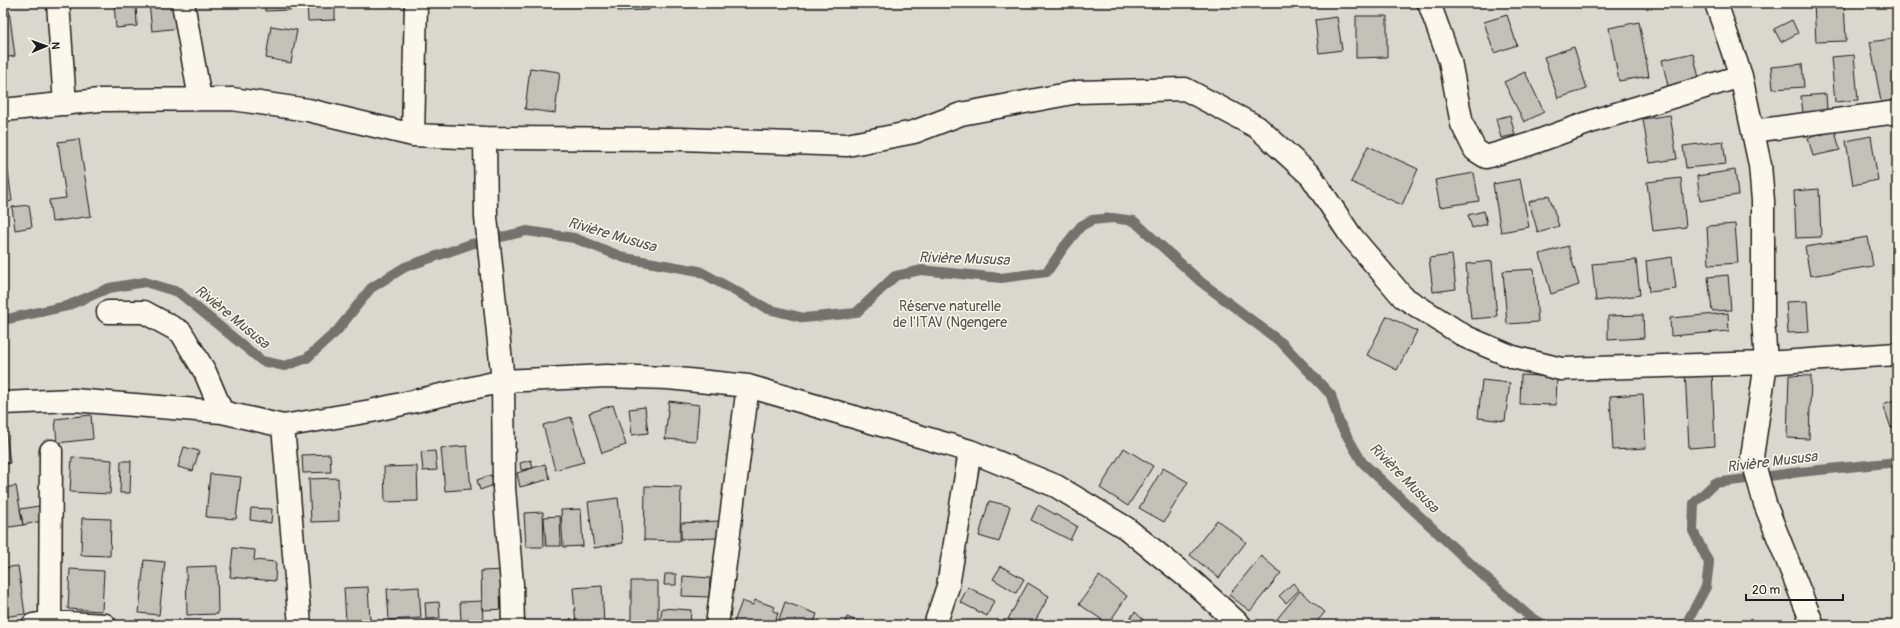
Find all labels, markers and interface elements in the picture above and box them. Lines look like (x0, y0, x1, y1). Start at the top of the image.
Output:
north arrow (26, 26, 66, 66)
text: N (49, 42, 62, 50)
water label: Rivière Mususa (566, 213, 659, 257)
water label: Rivière Mususa (918, 248, 1011, 270)
water label: Rivière Mususa (191, 281, 274, 354)
park label: Réserve naturelle de l'ITAV (Ngengere (893, 298, 1007, 331)
water label: Rivière Mususa (1365, 439, 1444, 518)
water label: Rivière Mususa (1726, 447, 1819, 477)
scale bar (1746, 576, 1843, 602)
text: 20 m (1752, 583, 1781, 598)

